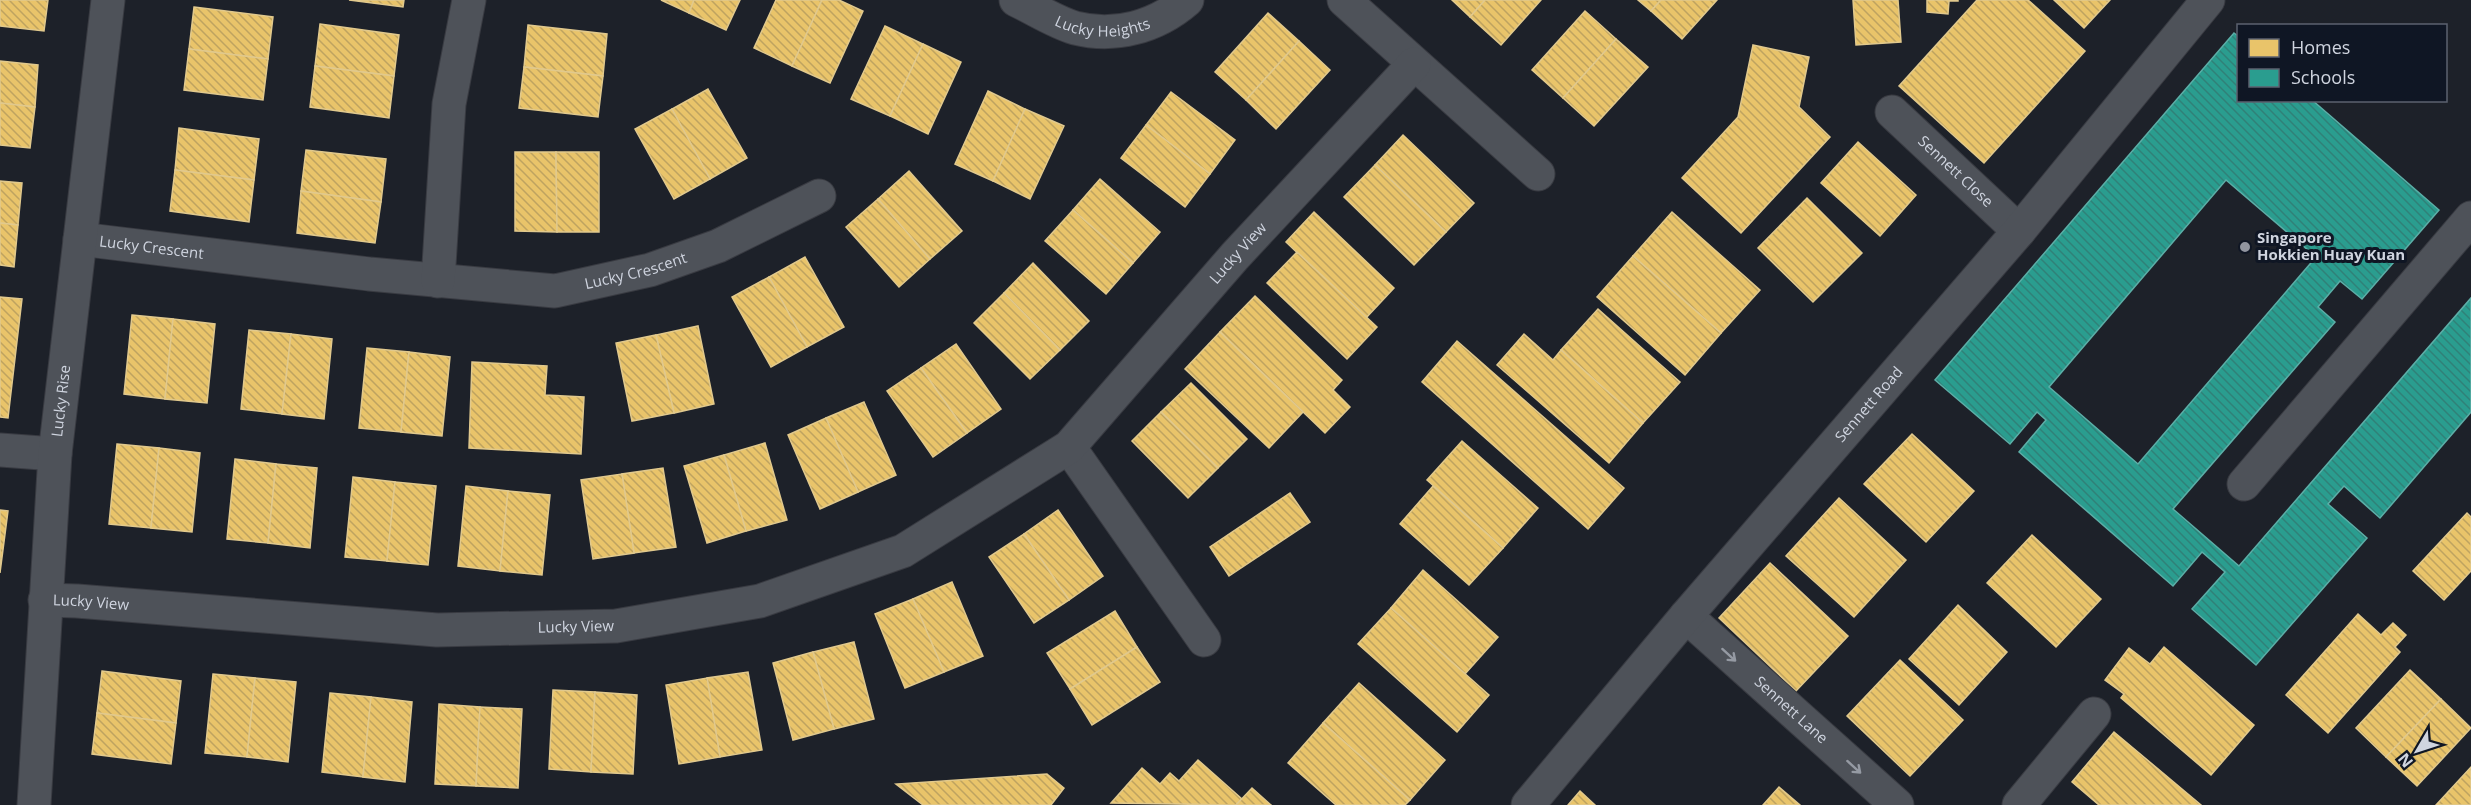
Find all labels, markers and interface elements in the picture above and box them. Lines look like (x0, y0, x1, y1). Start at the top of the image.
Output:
street label: Lucky Heights (1052, 10, 1153, 41)
legend (2237, 24, 2447, 102)
text: Homes (2291, 35, 2350, 59)
text: Schools (2291, 65, 2355, 89)
street label: Sennett Close (1914, 131, 1998, 211)
street label: Lucky View (1204, 217, 1271, 288)
place label: Singapore Hokkien Huay Kuan (2257, 227, 2405, 264)
street label: Lucky Crescent (98, 230, 205, 263)
marker: Singapore Hokkien Huay Kuan (2238, 240, 2252, 254)
street label: Lucky Crescent (583, 247, 689, 293)
street label: Sennett Road (1830, 362, 1906, 446)
street label: Lucky Rise (46, 364, 74, 438)
street label: Lucky View (53, 589, 130, 614)
street label: Lucky View (537, 615, 615, 637)
one-way arrow (1721, 648, 1736, 662)
street label: Sennett Lane (1751, 671, 1833, 747)
north arrow (2387, 721, 2447, 781)
text: N (2393, 748, 2418, 772)
one-way arrow (1846, 760, 1861, 774)

